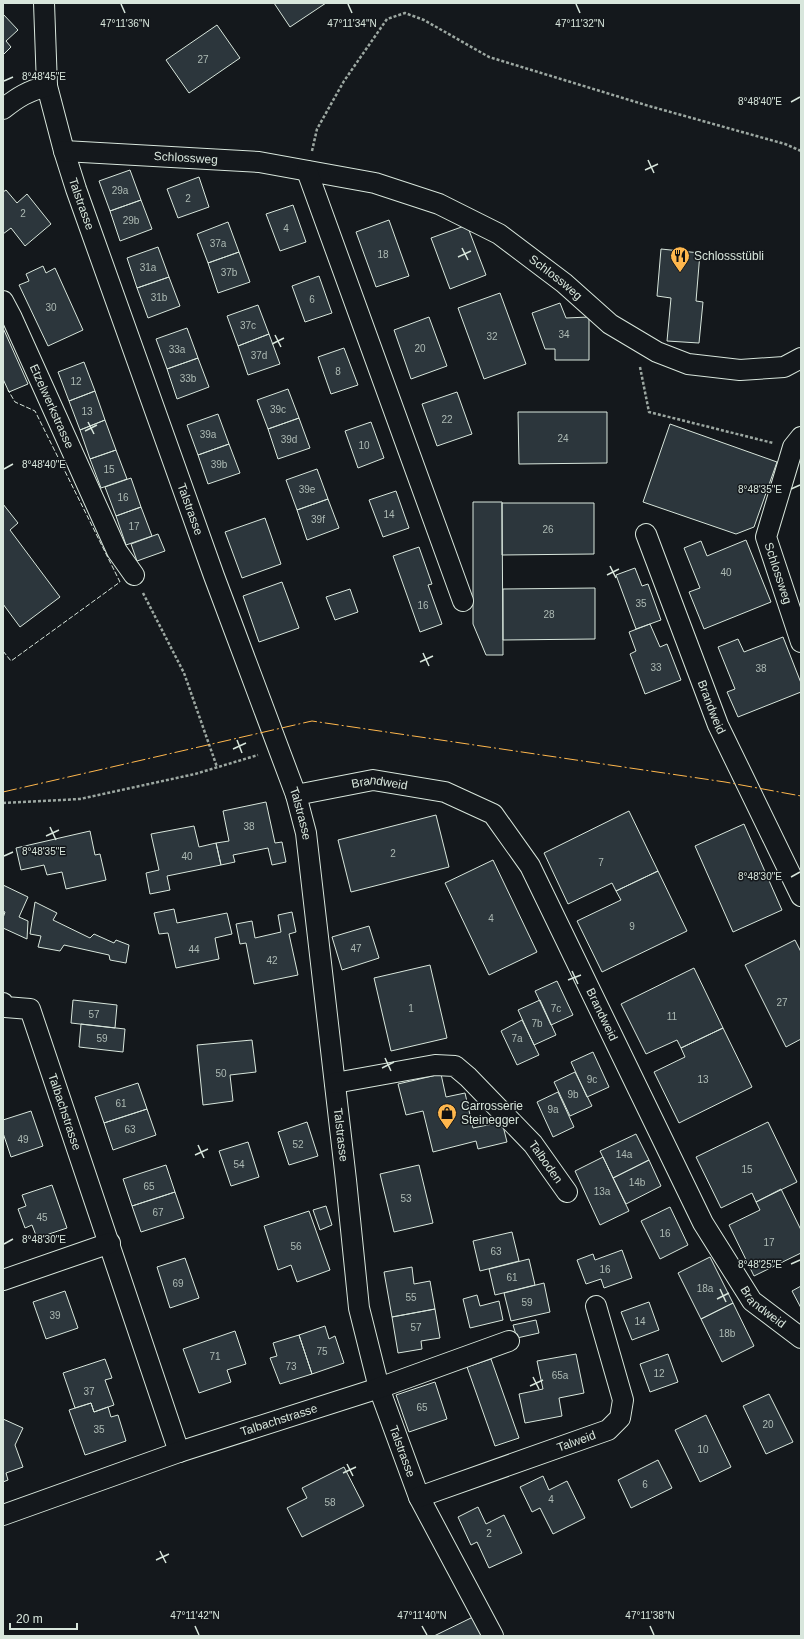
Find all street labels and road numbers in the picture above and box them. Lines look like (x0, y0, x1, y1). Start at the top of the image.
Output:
street label: Schlossweg (153, 149, 218, 167)
street label: Talstrasse (66, 176, 97, 232)
street label: Schlossweg (526, 252, 585, 303)
street label: Etzelwerkstrasse (27, 362, 77, 451)
street label: Talstrasse (174, 481, 206, 537)
street label: Schlossweg (761, 541, 795, 606)
street label: Brandweid (695, 678, 728, 736)
street label: Brandweid (350, 773, 409, 793)
street label: Talstrasse (287, 785, 314, 841)
street label: Brandweid (583, 986, 621, 1043)
street label: Talbachstrasse (45, 1072, 84, 1152)
street label: Talstrasse (331, 1107, 351, 1163)
street label: Talboden (526, 1138, 566, 1186)
street label: Brandweid (737, 1283, 789, 1331)
street label: Talbachstrasse (239, 1401, 320, 1439)
street label: Talstrasse (386, 1424, 418, 1479)
street label: Talweid (555, 1428, 598, 1454)

